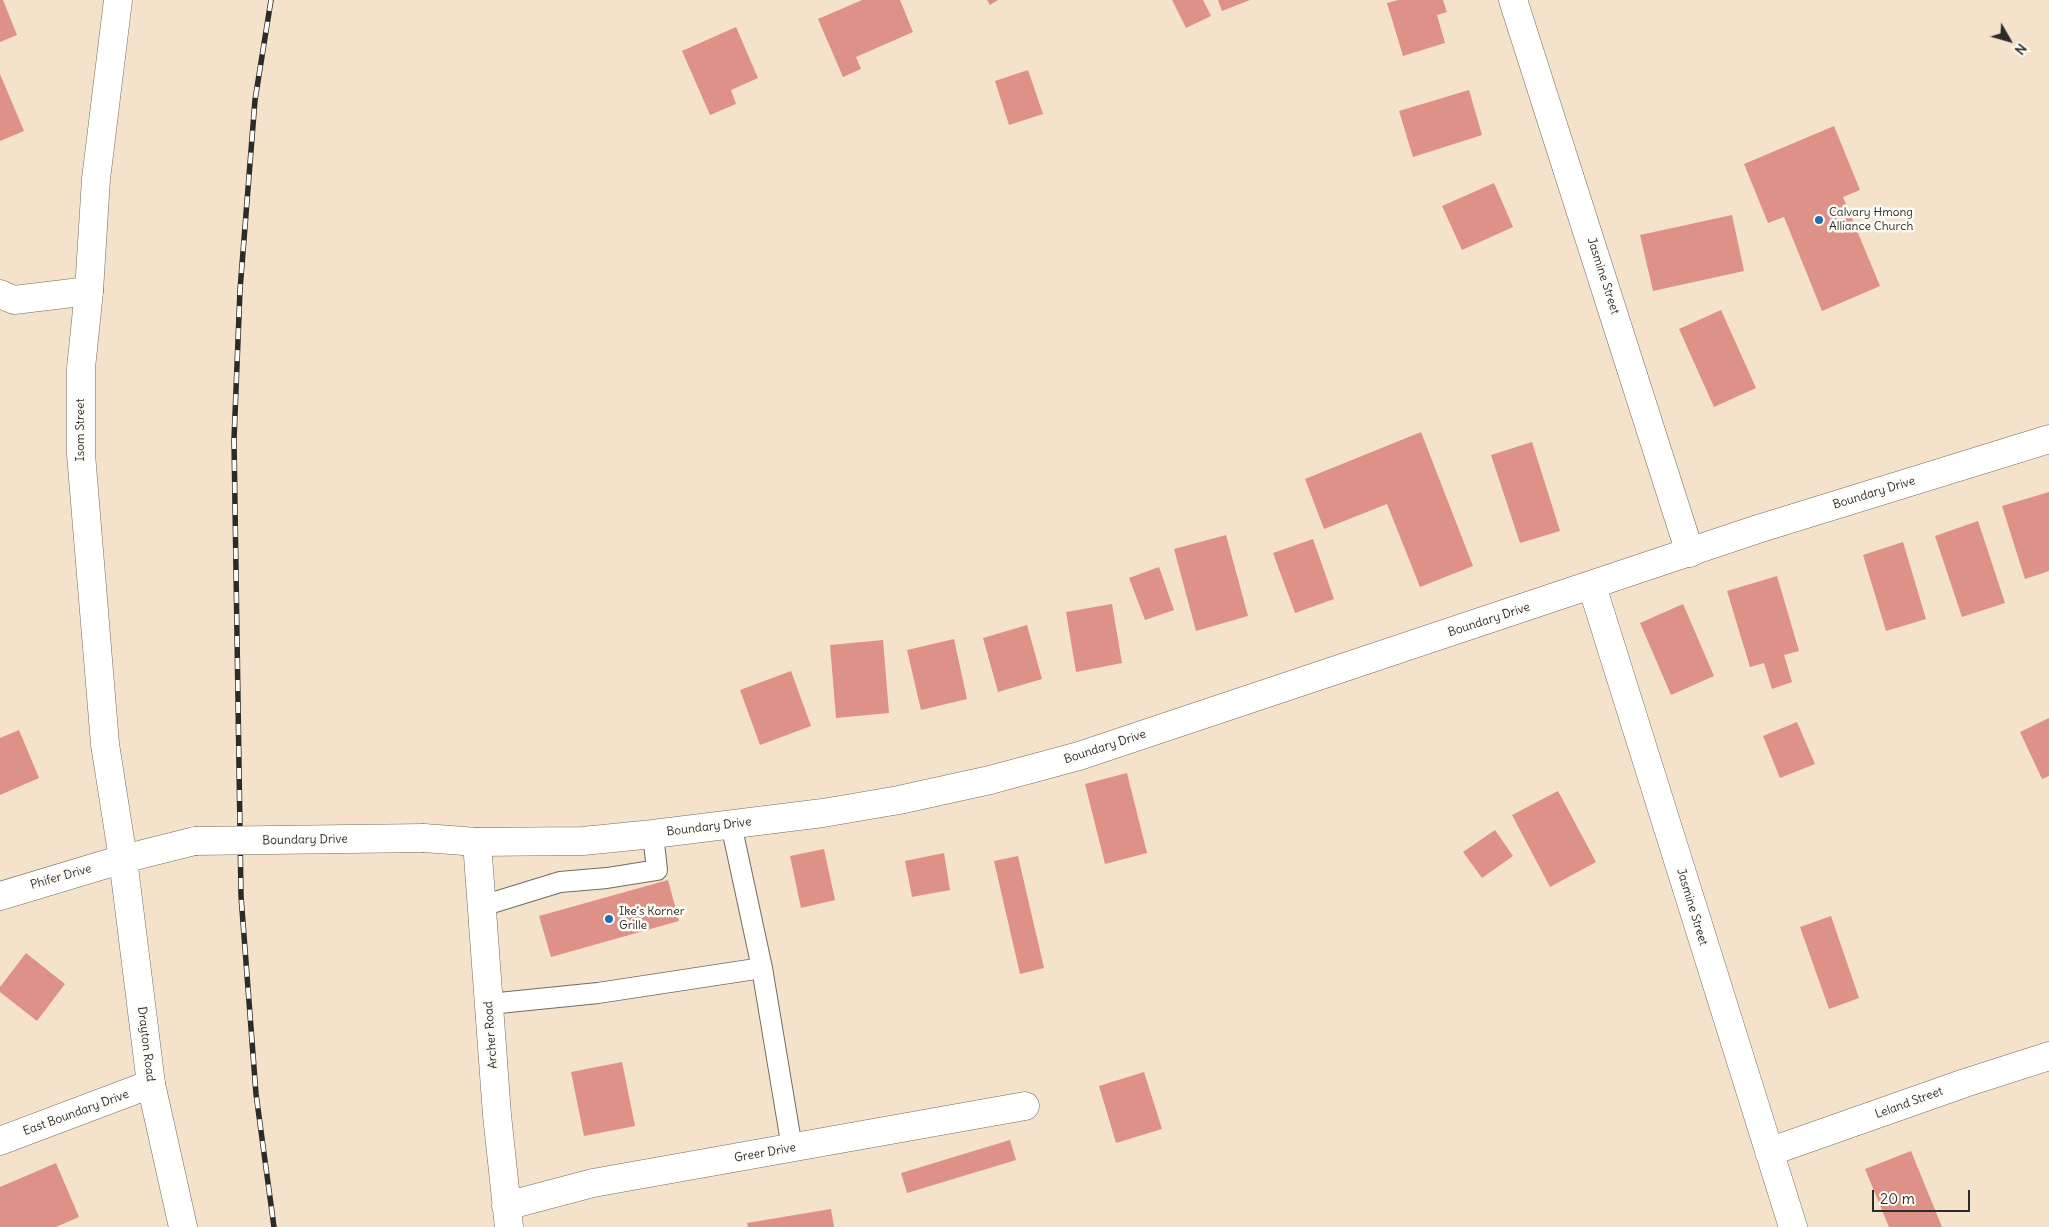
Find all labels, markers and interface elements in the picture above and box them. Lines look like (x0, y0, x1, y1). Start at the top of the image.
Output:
north arrow (1984, 15, 2034, 65)
text: N (2011, 40, 2031, 59)
place label: Calvary Hmong Alliance Church (1829, 206, 1913, 234)
marker: Calvary Hmong Alliance Church (1813, 214, 1825, 226)
street label: Jasmine Street (1584, 236, 1622, 316)
street label: Isom Street (74, 399, 88, 461)
street label: Boundary Drive (1831, 474, 1917, 512)
street label: Boundary Drive (1446, 600, 1532, 640)
street label: Boundary Drive (1062, 727, 1148, 767)
street label: Boundary Drive (666, 815, 752, 839)
street label: Boundary Drive (262, 832, 348, 848)
street label: Phifer Drive (29, 861, 93, 893)
street label: Jasmine Street (1673, 867, 1711, 947)
place label: Ike's Korner Grille (619, 905, 685, 933)
marker: Ike's Korner Grille (603, 913, 615, 925)
street label: Archer Road (481, 1001, 501, 1069)
street label: Drayton Road (134, 1006, 158, 1082)
street label: Leland Street (1873, 1084, 1945, 1122)
street label: East Boundary Drive (21, 1087, 131, 1139)
street label: Greer Drive (733, 1141, 797, 1165)
scale bar (1874, 1180, 1972, 1212)
text: 20 m (1880, 1189, 1915, 1208)

